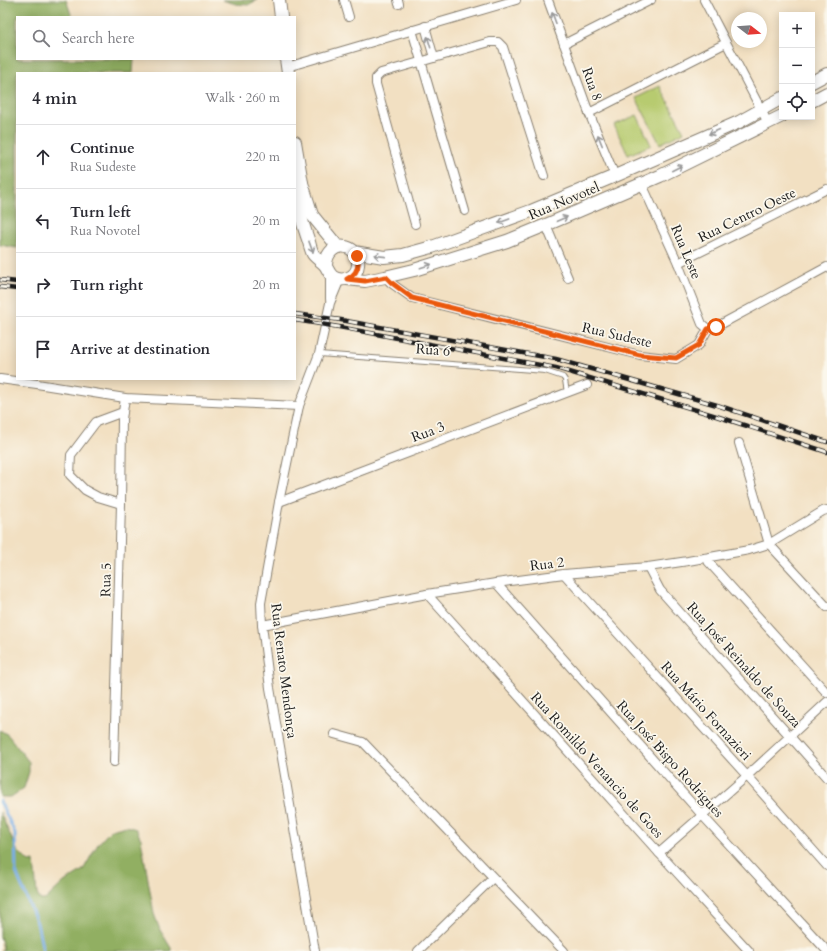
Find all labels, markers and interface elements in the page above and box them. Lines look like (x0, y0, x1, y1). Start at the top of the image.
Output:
north arrow (731, 12, 767, 48)
map controls (779, 12, 815, 120)
button: + (779, 12, 815, 48)
one-way arrow (550, 13, 558, 25)
search box (16, 16, 296, 60)
icon: search (30, 27, 52, 49)
text: Search here (62, 28, 135, 48)
one-way arrow (425, 36, 433, 49)
button: − (779, 48, 815, 84)
street label: Rua 8 (577, 65, 607, 103)
button: locate (779, 84, 815, 120)
text: 4 min (32, 87, 77, 110)
text: Walk · 260 m (205, 89, 280, 107)
one-way arrow (709, 129, 721, 137)
one-way arrow (596, 134, 604, 146)
text: Continue (70, 138, 135, 158)
icon: ahead (32, 146, 54, 168)
text: 220 m (246, 148, 280, 166)
text: Rua Sudeste (70, 158, 136, 176)
one-way arrow (671, 164, 683, 171)
street label: Rua Novotel (525, 177, 603, 225)
street label: Rua Centro Oeste (695, 183, 799, 247)
text: Turn left (70, 202, 131, 222)
icon: left (32, 210, 54, 232)
text: 20 m (252, 212, 280, 230)
one-way arrow (555, 214, 567, 222)
one-way arrow (498, 217, 510, 225)
text: Rua Novotel (70, 222, 140, 240)
street label: Rua Leste (666, 222, 706, 282)
one-way arrow (307, 241, 315, 253)
route end (348, 247, 366, 265)
one-way arrow (374, 252, 387, 259)
one-way arrow (420, 262, 432, 270)
icon: right (32, 274, 54, 296)
text: Turn right (70, 275, 143, 295)
text: 20 m (252, 276, 280, 294)
street label: Rua Sudeste (580, 318, 654, 352)
route start (707, 318, 725, 336)
icon: arrive (32, 338, 54, 360)
text: Arrive at destination (70, 339, 210, 359)
street label: Rua 6 (415, 339, 451, 361)
street label: Rua 3 (409, 417, 447, 447)
street label: Rua 2 (529, 552, 565, 576)
street label: Rua 5 (96, 563, 116, 597)
street label: Rua José Reinaldo de Souza (682, 598, 806, 732)
street label: Rua Renato Mendonça (266, 602, 302, 740)
street label: Rua Mário Fornazieri (656, 657, 756, 765)
street label: Rua Romildo Venancio de Goes (526, 688, 668, 842)
street label: Rua José Bispo Rodrigues (612, 696, 728, 822)

